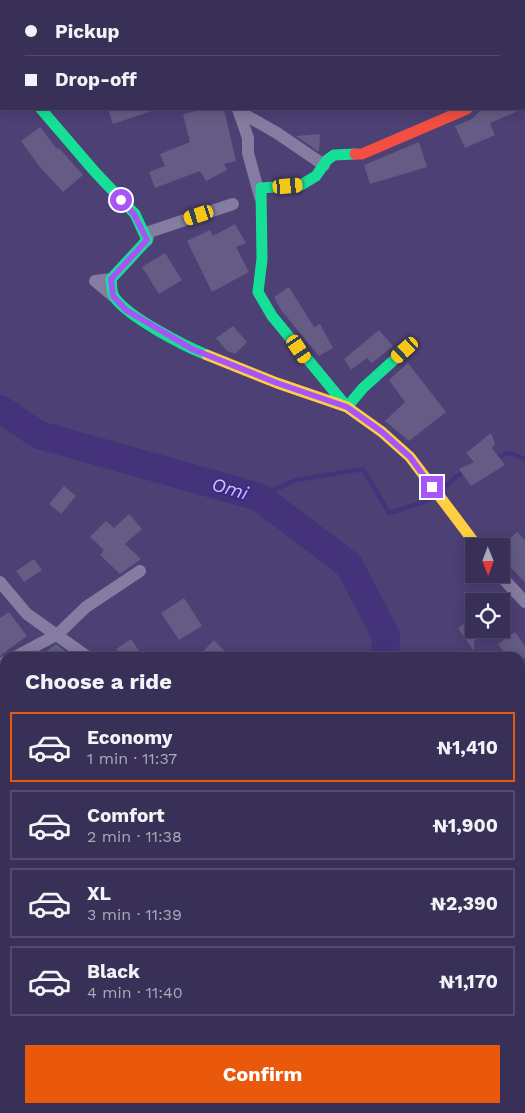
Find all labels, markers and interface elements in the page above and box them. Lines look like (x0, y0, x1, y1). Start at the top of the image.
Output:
text: Pickup (55, 20, 119, 43)
text: Drop-off (55, 68, 137, 91)
car (272, 177, 303, 195)
route start (110, 189, 132, 211)
car (182, 203, 215, 227)
car (284, 332, 313, 366)
car (388, 334, 421, 366)
water label: Omi (209, 472, 252, 505)
route end (421, 476, 443, 498)
north arrow (465, 538, 510, 582)
map controls (465, 538, 510, 638)
button: locate (465, 593, 510, 638)
text: Choose a ride (25, 669, 172, 694)
icon: car (27, 725, 72, 770)
text: Economy (87, 726, 172, 749)
text: ₦1,410 (437, 736, 498, 759)
text: 1 min · 11:37 (87, 749, 177, 768)
icon: car (27, 803, 72, 848)
text: Comfort (87, 804, 165, 827)
text: ₦1,900 (432, 814, 498, 837)
text: 2 min · 11:38 (87, 827, 182, 846)
icon: car (27, 881, 72, 926)
text: XL (87, 882, 111, 905)
text: ₦2,390 (430, 892, 498, 915)
text: 3 min · 11:39 (87, 905, 182, 924)
icon: car (27, 959, 72, 1004)
text: Black (87, 960, 140, 983)
text: ₦1,170 (439, 970, 498, 993)
text: 4 min · 11:40 (87, 983, 183, 1002)
button: Confirm (25, 1045, 500, 1103)

